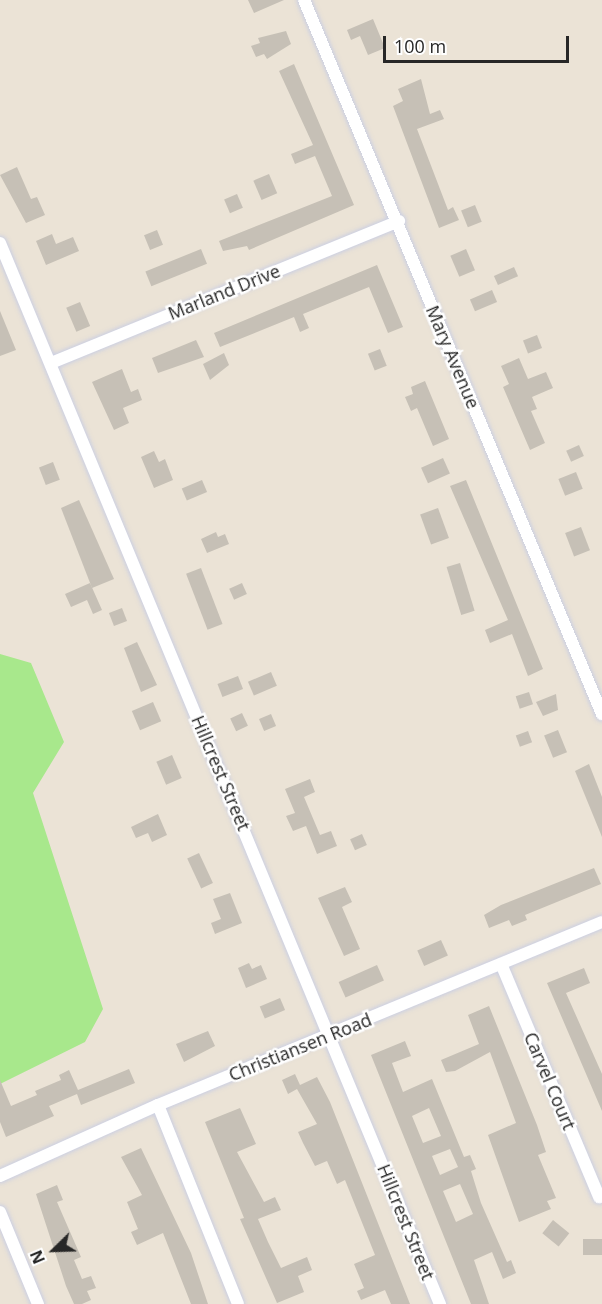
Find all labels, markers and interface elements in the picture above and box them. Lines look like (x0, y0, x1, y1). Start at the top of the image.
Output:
scale bar (386, 24, 572, 62)
text: 100 m (394, 34, 446, 58)
street label: Marland Drive (165, 260, 283, 324)
street label: Mary Avenue (422, 302, 484, 412)
street label: Hillcrest Street (187, 712, 255, 834)
street label: Christiansen Road (225, 1008, 375, 1086)
street label: Carvel Court (520, 1029, 580, 1133)
street label: Hillcrest Street (373, 1161, 439, 1283)
north arrow (24, 1220, 84, 1280)
text: N (25, 1247, 50, 1267)

